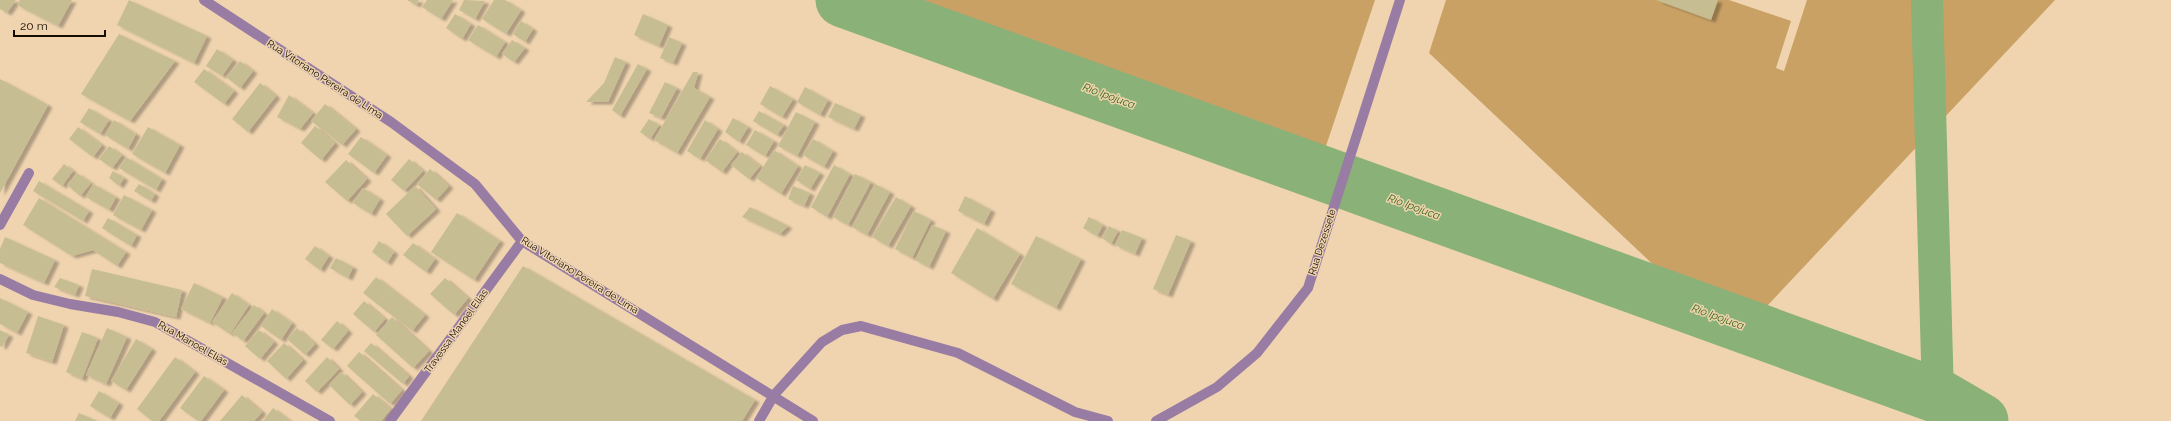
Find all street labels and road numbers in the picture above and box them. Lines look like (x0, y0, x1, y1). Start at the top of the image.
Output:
street label: Rua Vitoriano Pereira de Lima (265, 37, 385, 121)
street label: Rua Dezessete (1306, 208, 1338, 276)
street label: Rua Vitoriano Pereira de Lima (519, 234, 641, 316)
street label: Travessa Manoel Elias (422, 287, 490, 375)
street label: Rua Manoel Elias (156, 319, 230, 367)

